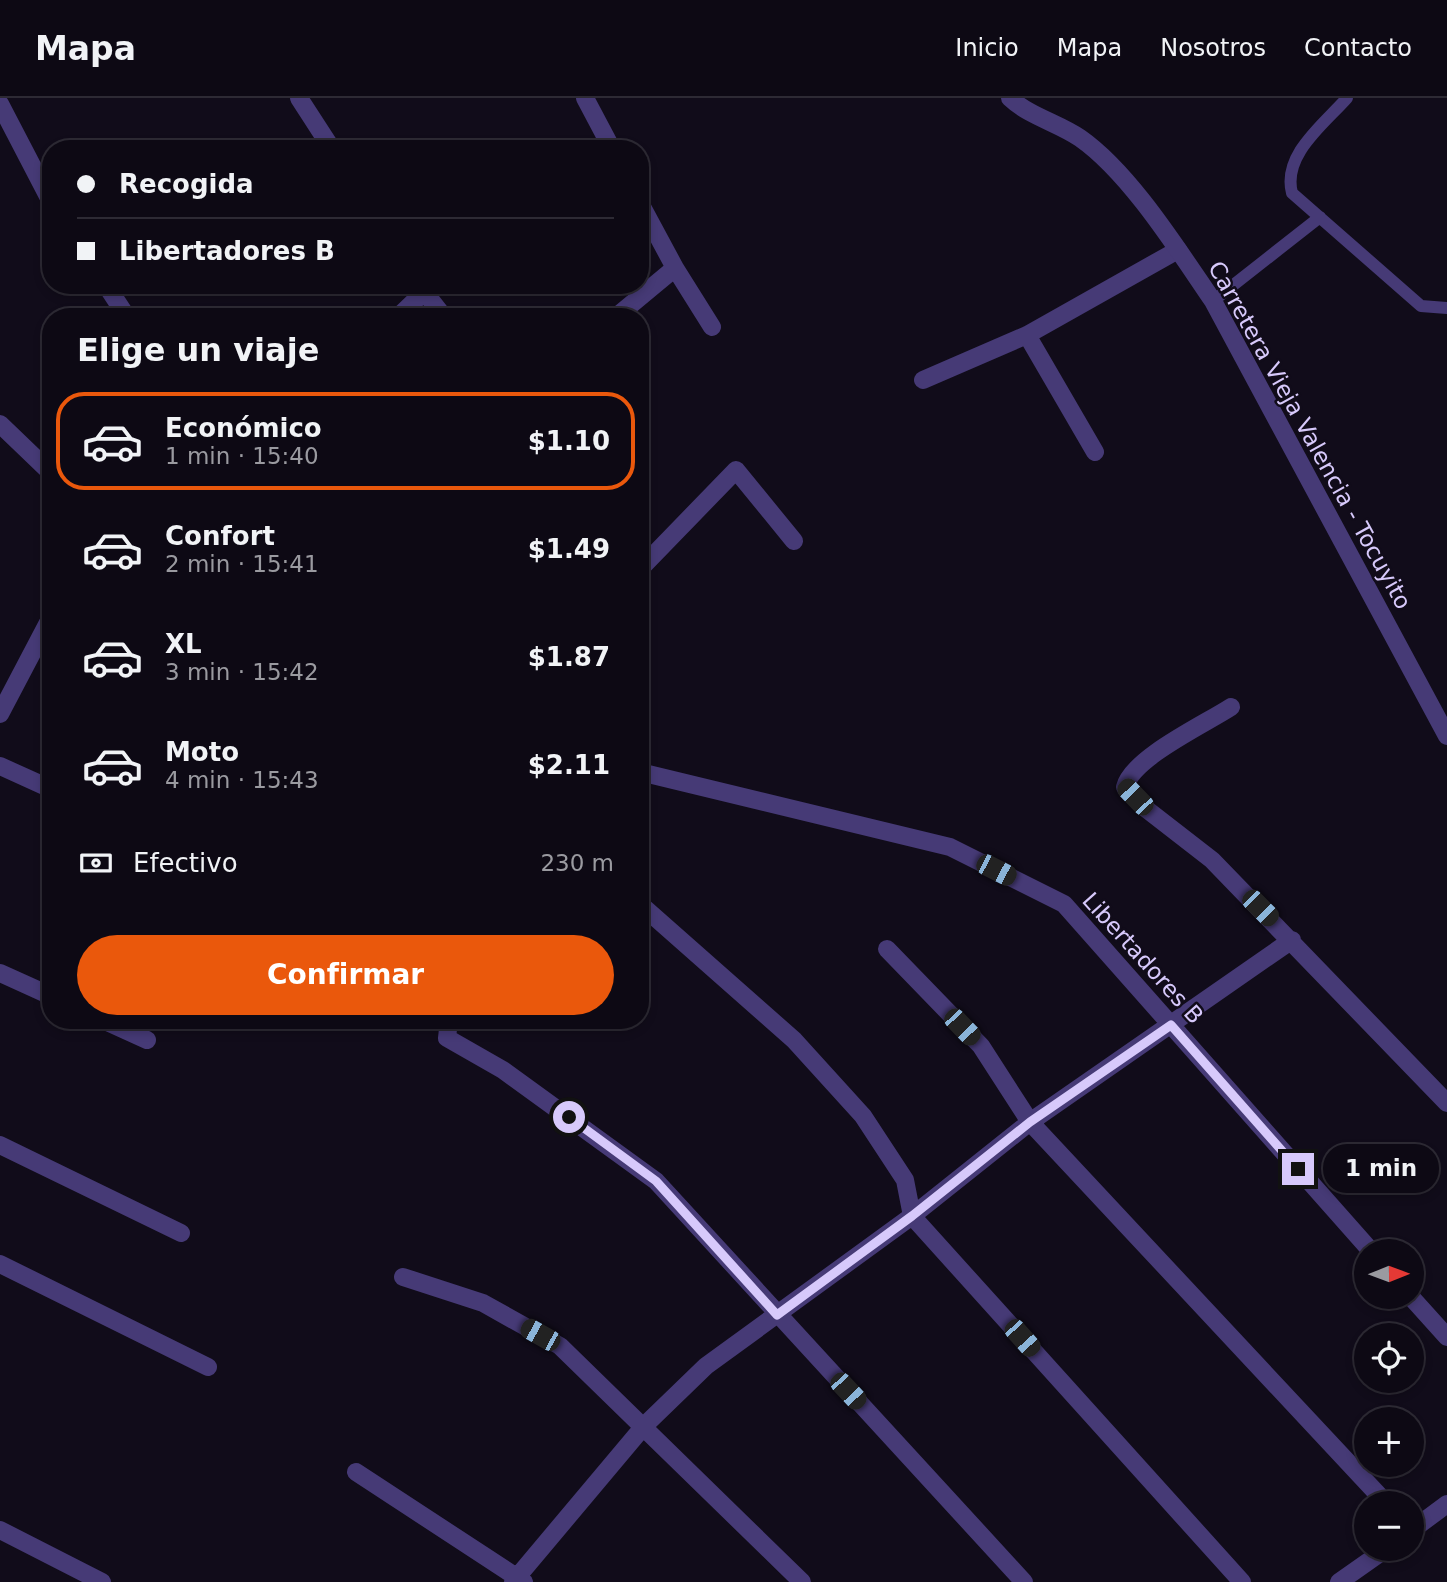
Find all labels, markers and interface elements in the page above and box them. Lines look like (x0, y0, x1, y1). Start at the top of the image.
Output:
text: Mapa (35, 29, 136, 68)
text: Inicio (955, 34, 1019, 62)
text: Mapa (1057, 34, 1122, 62)
text: Nosotros (1160, 34, 1266, 62)
text: Contacto (1304, 34, 1412, 62)
text: Recogida (119, 169, 254, 199)
text: Libertadores B (119, 236, 335, 266)
street label: Carretera Vieja Valencia - Tocuyito (1203, 257, 1417, 613)
text: Elige un viaje (77, 331, 319, 369)
icon: car (81, 410, 144, 473)
text: Económico (165, 413, 322, 443)
text: $1.10 (528, 426, 610, 456)
text: 1 min · 15:40 (165, 443, 319, 469)
icon: car (81, 518, 144, 581)
text: Confort (165, 521, 275, 551)
text: $1.49 (528, 534, 610, 564)
text: 2 min · 15:41 (165, 551, 319, 577)
icon: car (81, 626, 144, 689)
text: XL (165, 629, 202, 659)
text: $1.87 (528, 642, 610, 672)
text: 3 min · 15:42 (165, 659, 319, 685)
icon: car (81, 734, 144, 797)
text: Moto (165, 737, 239, 767)
text: $2.11 (528, 750, 610, 780)
text: 4 min · 15:43 (165, 767, 319, 793)
car (1113, 775, 1158, 819)
icon: cash (77, 844, 115, 882)
text: Efectivo (133, 848, 238, 878)
text: 230 m (540, 850, 614, 876)
car (973, 851, 1020, 889)
car (1238, 886, 1283, 930)
street label: Libertadores B (1077, 887, 1209, 1029)
button: Confirmar (77, 935, 614, 1015)
car (940, 1005, 985, 1049)
route start (553, 1101, 585, 1133)
callout: 1 min (1322, 1144, 1438, 1194)
route end (1282, 1153, 1314, 1185)
text: 1 min (1345, 1155, 1417, 1181)
north arrow (1354, 1239, 1424, 1309)
map controls (1354, 1239, 1424, 1561)
car (1001, 1315, 1044, 1361)
car (517, 1316, 564, 1354)
button: locate (1354, 1323, 1424, 1393)
car (826, 1368, 871, 1414)
button: + (1354, 1407, 1424, 1477)
button: − (1354, 1491, 1424, 1561)

